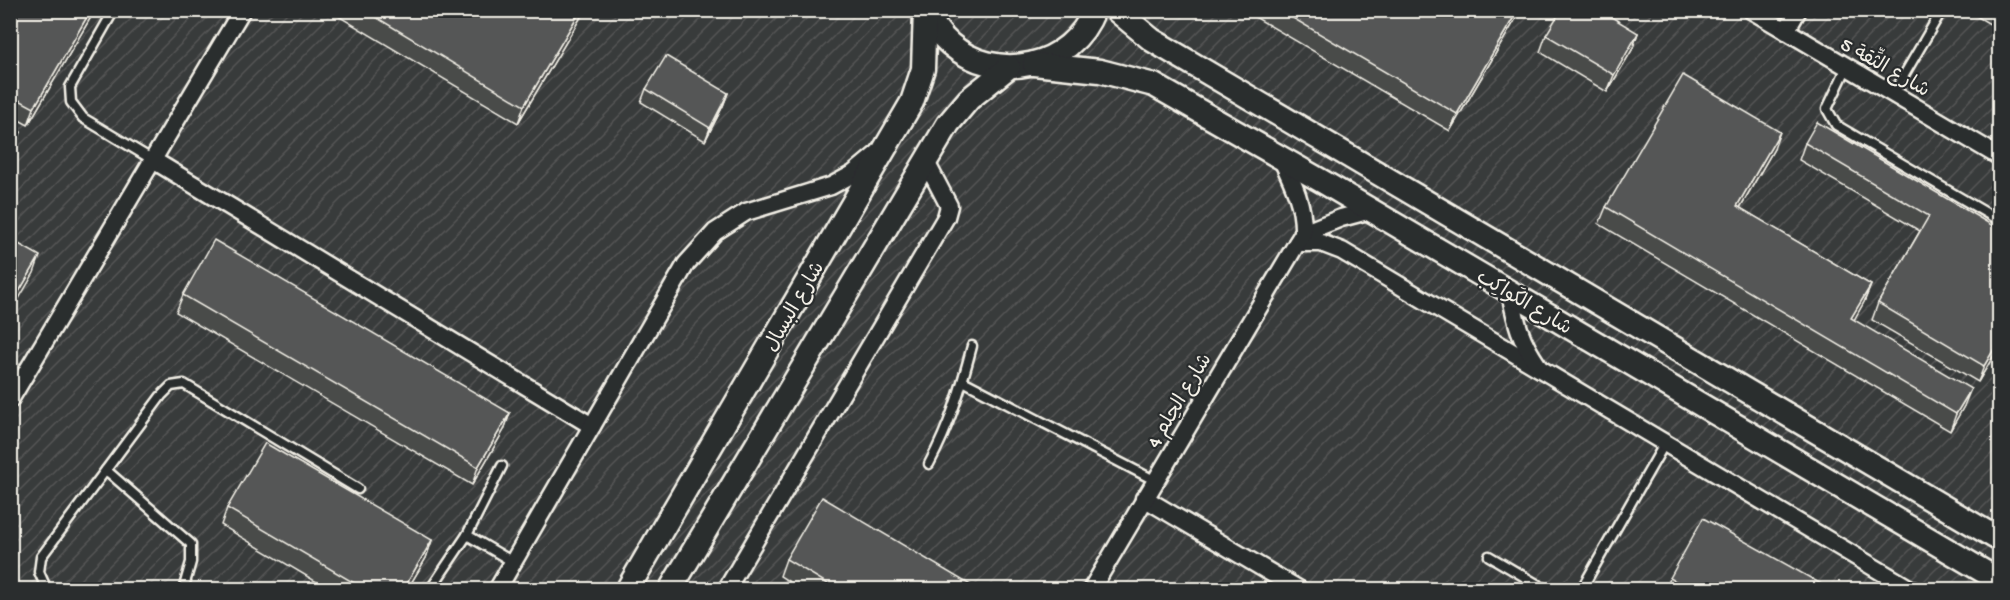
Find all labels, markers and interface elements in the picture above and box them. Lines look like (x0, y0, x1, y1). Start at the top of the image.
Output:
street label: شارع الثِّقة 5 (1836, 29, 1936, 104)
street label: شارع البسال (760, 258, 831, 357)
street label: شارع الكَواكِب (1471, 263, 1577, 341)
street label: شارع الحِلم 4 (1143, 350, 1219, 454)

